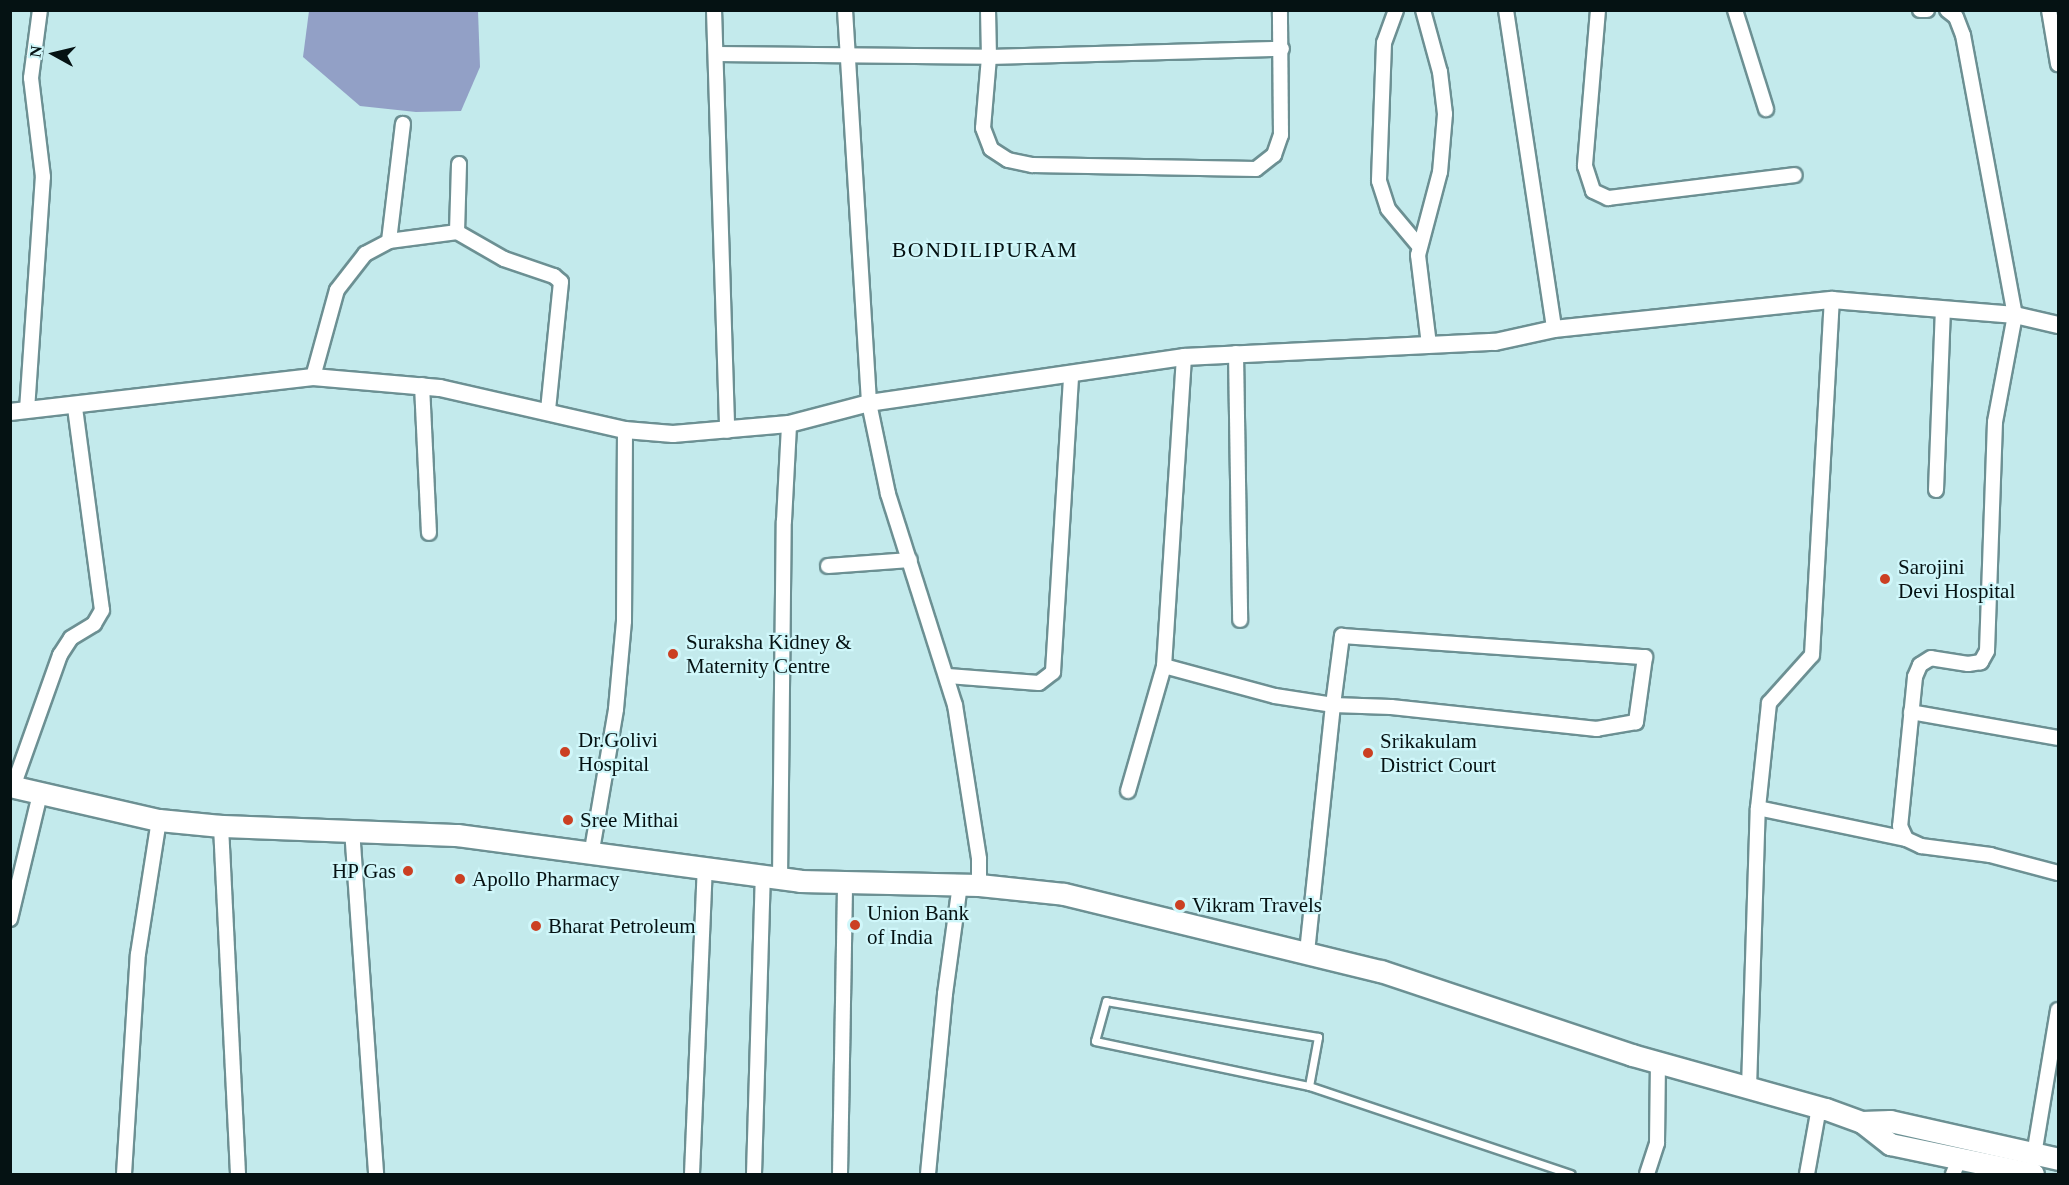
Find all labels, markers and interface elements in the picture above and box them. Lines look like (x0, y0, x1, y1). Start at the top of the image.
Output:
north arrow (24, 24, 84, 84)
text: N (26, 45, 45, 58)
district label: BONDILIPURAM (892, 237, 1078, 263)
place label: Sarojini Devi Hospital (1898, 554, 2015, 604)
marker: Sarojini Devi Hospital (1876, 570, 1894, 588)
place label: Suraksha Kidney & Maternity Centre (686, 629, 852, 679)
marker: Suraksha Kidney & Maternity Centre (664, 645, 682, 663)
place label: Dr.Golivi Hospital (578, 727, 658, 777)
place label: Srikakulam District Court (1380, 728, 1496, 778)
marker: Dr.Golivi Hospital (556, 743, 574, 761)
marker: Srikakulam District Court (1361, 746, 1375, 760)
place label: Sree Mithai (580, 807, 679, 833)
marker: Sree Mithai (561, 813, 575, 827)
place label: HP Gas (331, 858, 396, 884)
marker: HP Gas (401, 864, 415, 878)
place label: Apollo Pharmacy (472, 866, 620, 892)
marker: Apollo Pharmacy (453, 872, 467, 886)
place label: Vikram Travels (1192, 892, 1322, 918)
marker: Vikram Travels (1173, 898, 1187, 912)
place label: Union Bank of India (867, 900, 969, 950)
place label: Bharat Petroleum (548, 913, 696, 939)
marker: Union Bank of India (848, 918, 862, 932)
marker: Bharat Petroleum (529, 919, 543, 933)

